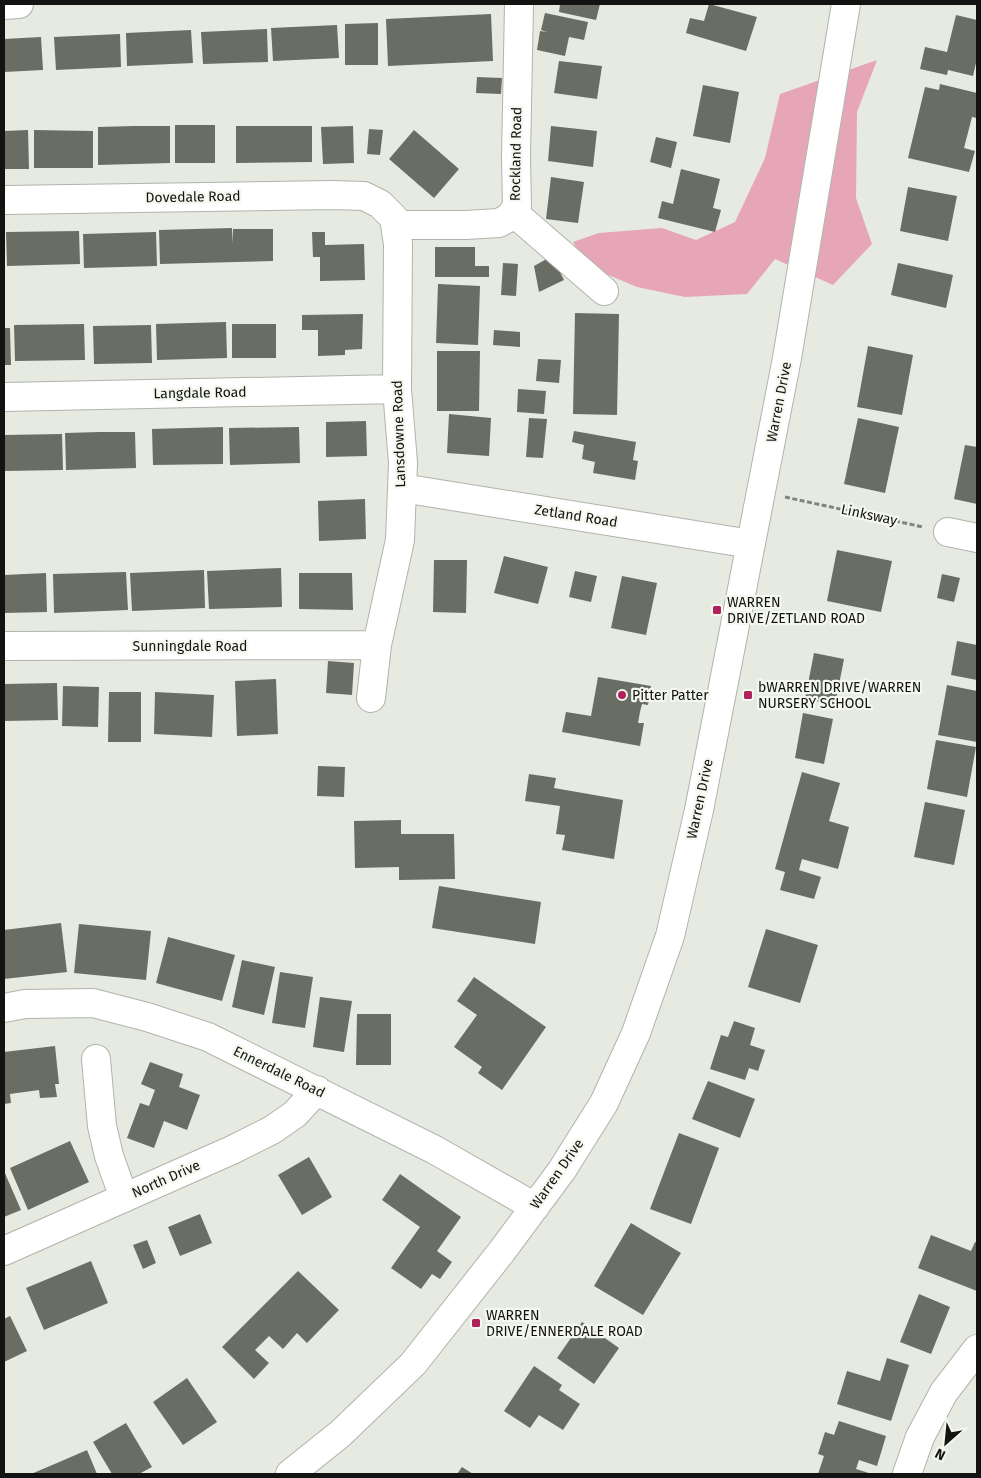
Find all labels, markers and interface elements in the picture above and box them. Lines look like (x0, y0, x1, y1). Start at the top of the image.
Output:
street label: Rockland Road (507, 107, 525, 201)
street label: Dovedale Road (145, 188, 241, 206)
street label: Warren Drive (763, 360, 795, 444)
street label: Lansdowne Road (389, 380, 409, 488)
street label: Langdale Road (153, 384, 247, 402)
street label: Zetland Road (533, 501, 619, 531)
street label: Linksway (839, 501, 899, 529)
place label: WARREN DRIVE/ZETLAND ROAD (727, 594, 865, 627)
marker: WARREN DRIVE/ZETLAND ROAD (711, 604, 723, 616)
street label: Sunningdale Road (133, 638, 247, 655)
place label: bWARREN DRIVE/WARREN NURSERY SCHOOL (758, 679, 921, 712)
place label: Pitter Patter (632, 687, 709, 704)
marker: Pitter Patter (616, 689, 628, 701)
marker: bWARREN DRIVE/WARREN NURSERY SCHOOL (742, 689, 754, 701)
street label: Warren Drive (683, 757, 717, 841)
street label: Ennerdale Road (230, 1042, 328, 1102)
street label: Warren Drive (527, 1136, 587, 1212)
street label: North Drive (129, 1156, 203, 1202)
place label: WARREN DRIVE/ENNERDALE ROAD (486, 1307, 643, 1340)
marker: WARREN DRIVE/ENNERDALE ROAD (470, 1317, 482, 1329)
north arrow (921, 1418, 971, 1468)
text: N (932, 1444, 948, 1464)

